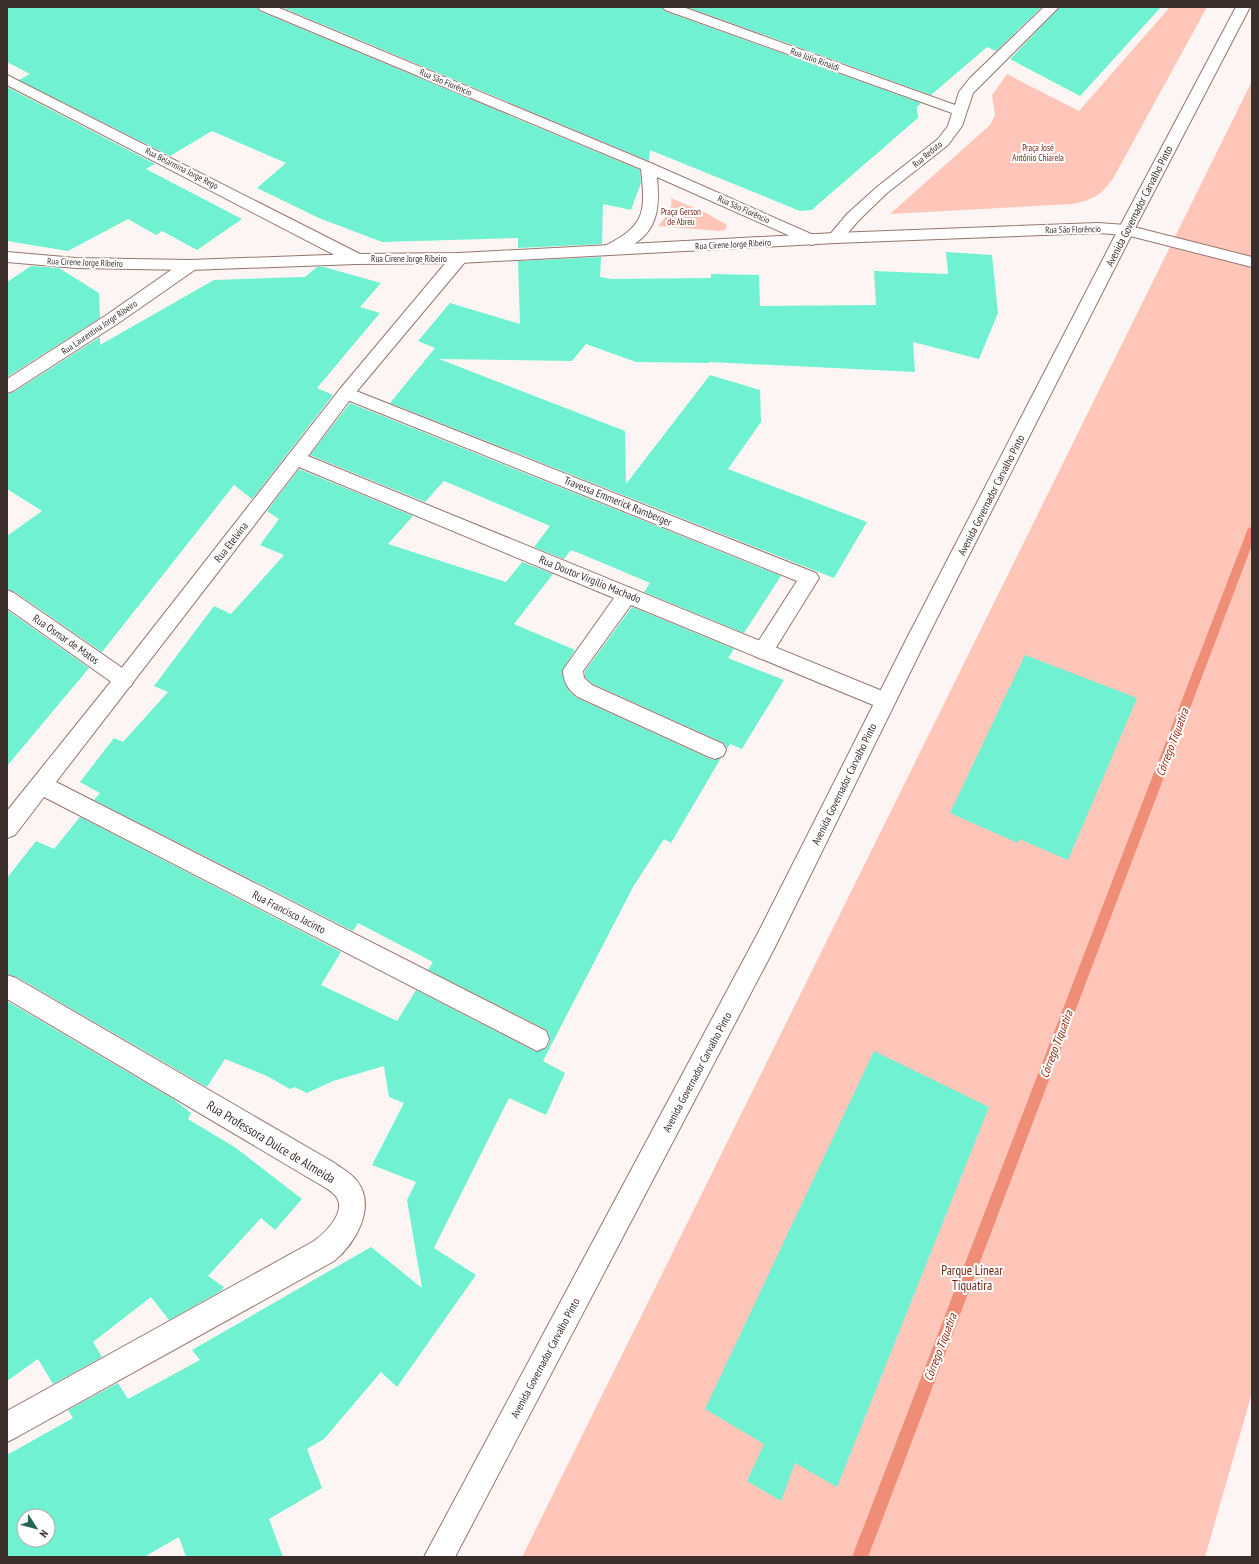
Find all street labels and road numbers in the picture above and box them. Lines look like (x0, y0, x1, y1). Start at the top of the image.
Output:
street label: Rua Júlio Rinaldi (789, 45, 841, 73)
street label: Rua São Florêncio (418, 66, 474, 98)
street label: Rua Reduto (910, 138, 944, 170)
street label: Avenida Governador Carvalho Pinto (1102, 143, 1176, 269)
street label: Rua Belarmina Jorge Rego (144, 145, 220, 191)
street label: Rua São Florêncio (716, 193, 772, 225)
street label: Rua São Florêncio (1045, 223, 1101, 235)
street label: Rua Cirene Jorge Ribeiro (695, 237, 771, 251)
street label: Rua Cirene Jorge Ribeiro (371, 253, 447, 264)
street label: Rua Cirene Jorge Ribeiro (47, 255, 123, 269)
street label: Rua Laurentina Jorge Ribeiro (59, 297, 139, 356)
street label: Avenida Governador Carvalho Pinto (954, 432, 1028, 558)
street label: Travessa Emmerick Ramberger (562, 473, 674, 529)
street label: Rua Etelvina (211, 519, 251, 565)
street label: Rua Doutor Virgílio Machado (537, 552, 643, 606)
street label: Rua Osmar de Matos (30, 611, 102, 667)
street label: Avenida Governador Carvalho Pinto (808, 721, 880, 847)
street label: Rua Francisco Jacinto (250, 888, 328, 937)
street label: Avenida Governador Carvalho Pinto (659, 1009, 735, 1134)
street label: Rua Professora Dulce de Almeida (204, 1097, 338, 1187)
street label: Avenida Governador Carvalho Pinto (507, 1295, 583, 1420)

